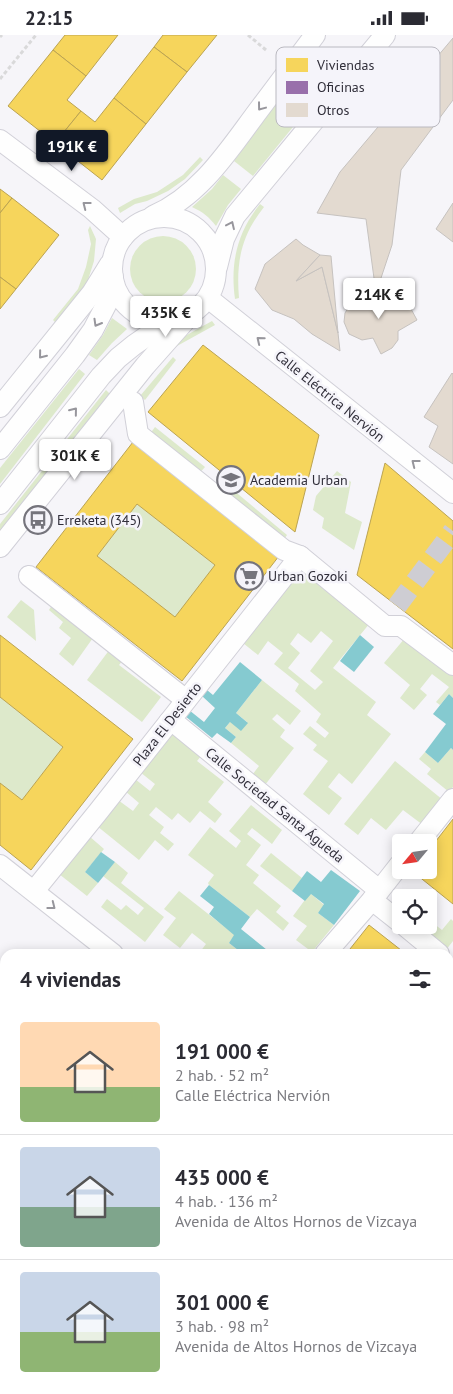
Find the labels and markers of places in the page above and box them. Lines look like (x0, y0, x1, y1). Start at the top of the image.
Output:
pin: 191K € (31, 129, 113, 172)
pin: 214K € (338, 277, 420, 320)
pin: 435K € (125, 295, 207, 338)
pin: 301K € (34, 439, 116, 481)
school or university icon: Academia Urban (216, 465, 246, 495)
place label: Academia Urban (250, 471, 348, 489)
bus stop icon: Erreketa (345) (23, 505, 53, 535)
place label: Erreketa (345) (57, 511, 141, 529)
supermarket icon: Urban Gozoki (234, 561, 264, 591)
place label: Urban Gozoki (268, 567, 348, 585)

